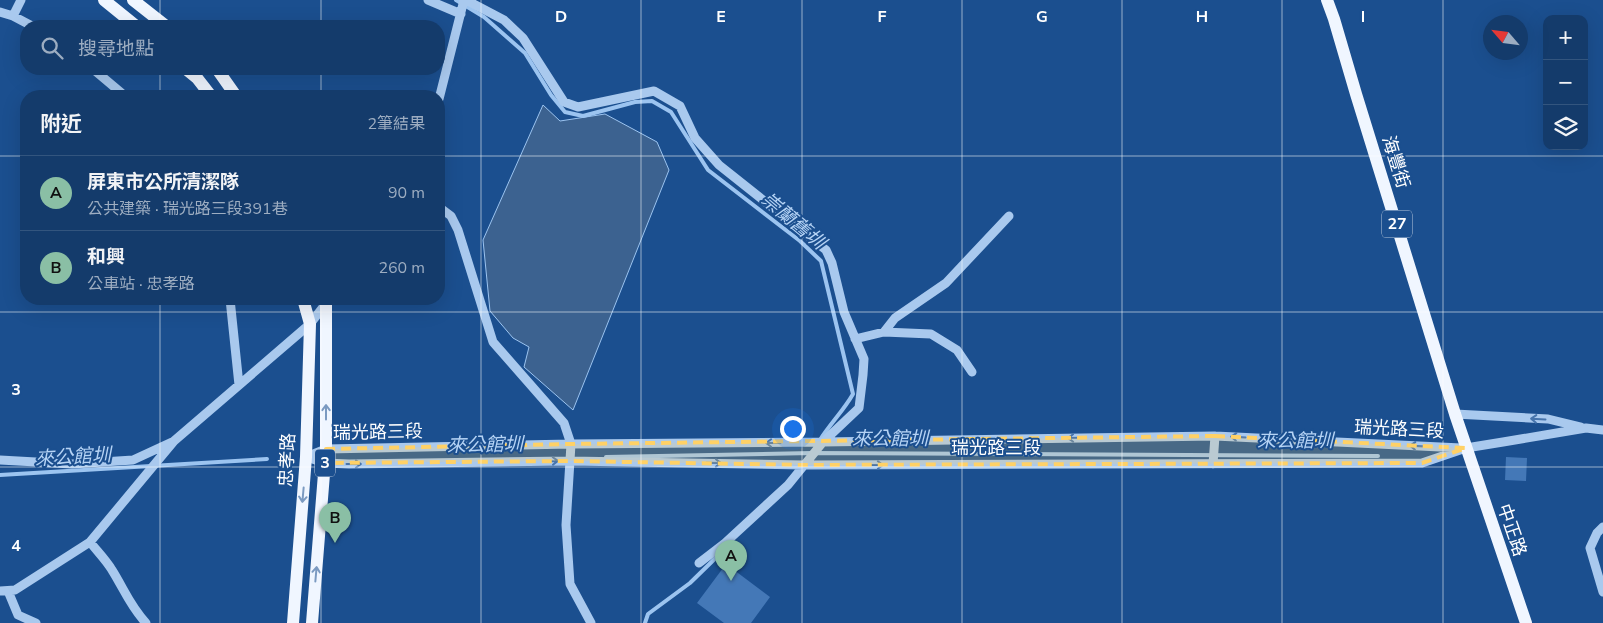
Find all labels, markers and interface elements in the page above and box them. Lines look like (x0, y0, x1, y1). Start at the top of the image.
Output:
text: D (555, 6, 567, 28)
text: E (716, 6, 726, 28)
text: F (878, 6, 887, 28)
text: G (1036, 6, 1048, 28)
text: H (1196, 6, 1208, 28)
text: I (1361, 6, 1365, 28)
north arrow (1483, 15, 1528, 60)
map controls (1543, 15, 1588, 150)
button: + (1543, 15, 1588, 60)
search box (20, 20, 445, 75)
icon: search (38, 34, 66, 62)
text: 搜尋地點 (78, 36, 154, 62)
button: − (1543, 60, 1588, 105)
button: layers (1543, 105, 1588, 150)
text: 附近 (40, 110, 82, 138)
text: 2筆結果 (367, 113, 425, 135)
street label: 海豐街 (1377, 133, 1415, 191)
text: 屏東市公所清潔隊 (87, 169, 239, 195)
text: A (50, 182, 62, 204)
text: 90 m (388, 182, 425, 204)
water label: 崇蘭舊圳 (756, 187, 833, 257)
text: 公共建築 · 瑞光路三段391巷 (87, 198, 288, 220)
road number: 27 (1382, 210, 1412, 238)
text: 和興 (87, 244, 125, 270)
text: B (50, 257, 62, 279)
text: 260 m (378, 257, 425, 279)
text: 公車站 · 忠孝路 (87, 273, 195, 295)
text: 3 (11, 379, 21, 401)
one-way arrow (321, 405, 331, 421)
one-way arrow (1530, 414, 1546, 423)
street label: 瑞光路三段 (1353, 415, 1445, 443)
your location (780, 416, 806, 442)
street label: 瑞光路三段 (333, 419, 423, 445)
water label: 來公館圳 (852, 426, 931, 452)
water label: 來公館圳 (1257, 428, 1336, 454)
water label: 來公館圳 (447, 431, 526, 459)
street label: 忠孝路 (274, 432, 300, 488)
one-way arrow (1067, 433, 1084, 443)
one-way arrow (1230, 433, 1246, 442)
street label: 瑞光路三段 (951, 436, 1041, 460)
one-way arrow (765, 438, 781, 448)
one-way arrow (1410, 441, 1426, 451)
water label: 來公館圳 (34, 442, 115, 472)
road number: 3 (315, 449, 335, 476)
one-way arrow (542, 456, 559, 466)
one-way arrow (705, 458, 721, 468)
one-way arrow (345, 459, 361, 469)
one-way arrow (868, 460, 884, 470)
one-way arrow (298, 487, 308, 503)
street label: 中正路 (1492, 501, 1532, 559)
pin: B (319, 502, 351, 543)
text: 4 (11, 535, 21, 557)
pin: A (715, 540, 747, 581)
one-way arrow (311, 567, 321, 583)

